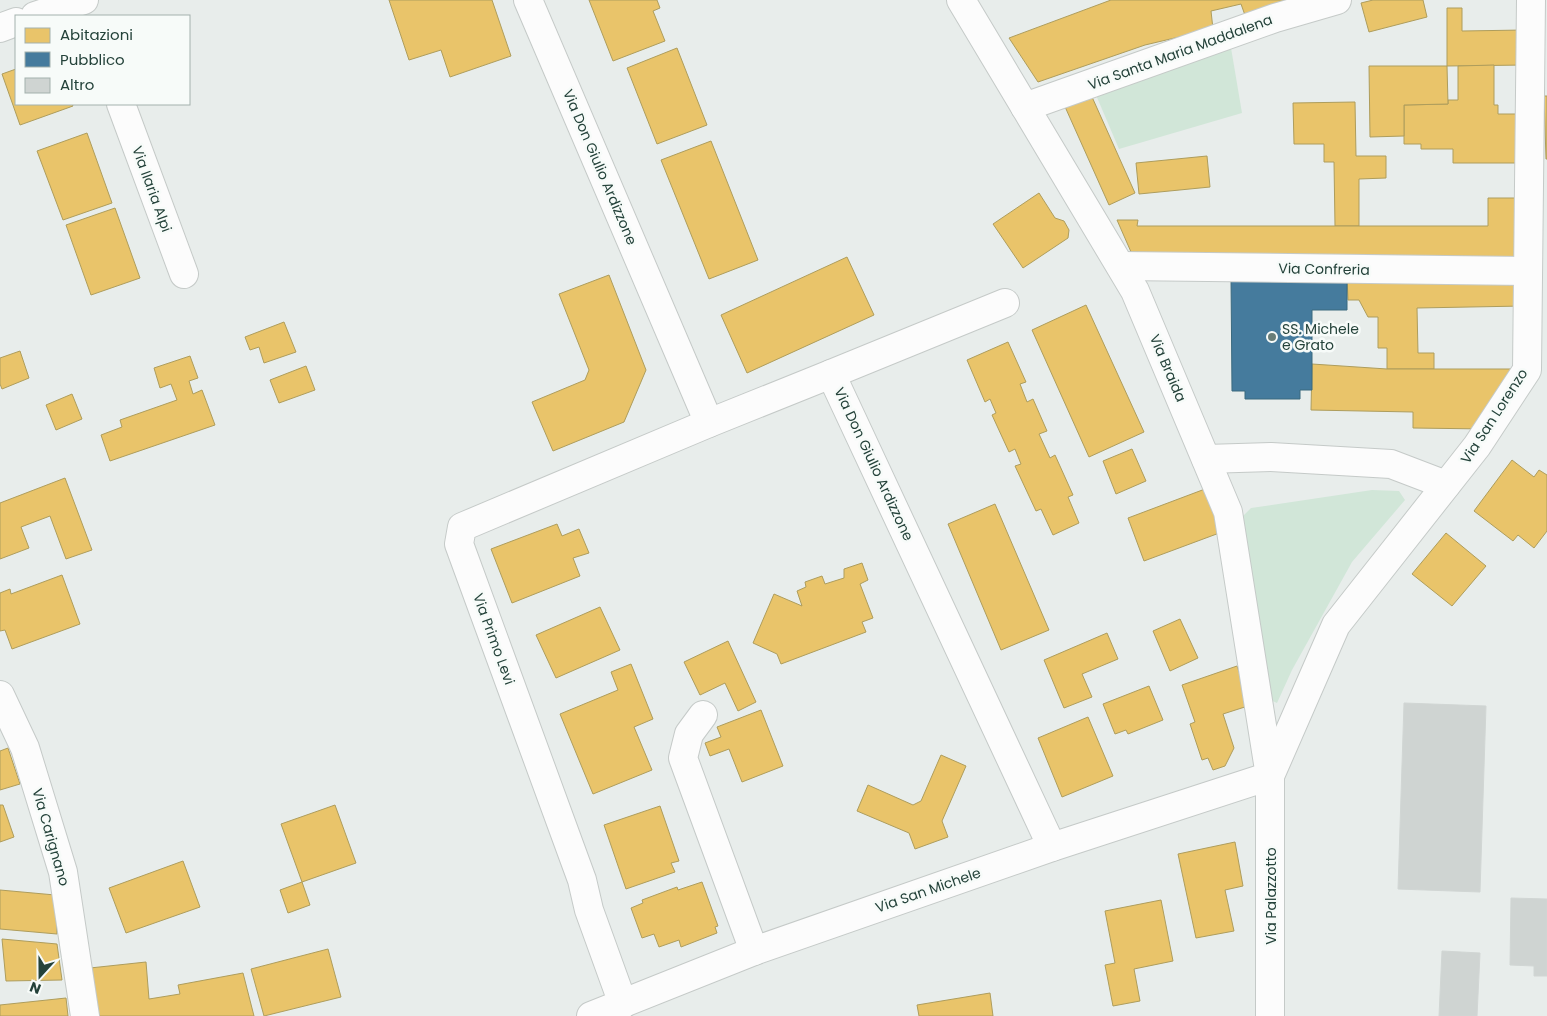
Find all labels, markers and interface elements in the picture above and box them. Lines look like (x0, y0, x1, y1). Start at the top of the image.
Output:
street label: Via Santa Maria Maddalena (1085, 9, 1275, 95)
legend (15, 15, 190, 105)
text: Abitazioni (60, 24, 133, 45)
text: Pubblico (60, 49, 125, 70)
text: Altro (60, 74, 94, 95)
street label: Via Don Giulio Ardizzone (558, 86, 642, 248)
street label: Via Ilaria Alpi (127, 143, 177, 235)
street label: Via Confreria (1278, 258, 1370, 280)
place label: SS. Michele e Grato (1282, 319, 1359, 355)
street label: Via Braida (1145, 331, 1191, 405)
marker: SS. Michele e Grato (1266, 331, 1278, 343)
street label: Via San Lorenzo (1456, 365, 1532, 467)
street label: Via Don Giulio Ardizzone (830, 384, 919, 544)
street label: Via Primo Levi (468, 590, 520, 688)
street label: Via Carignano (27, 786, 75, 888)
street label: Via Palazzotto (1261, 847, 1281, 945)
street label: Via San Michele (873, 862, 984, 917)
north arrow (15, 951, 65, 1001)
text: N (27, 977, 44, 999)

